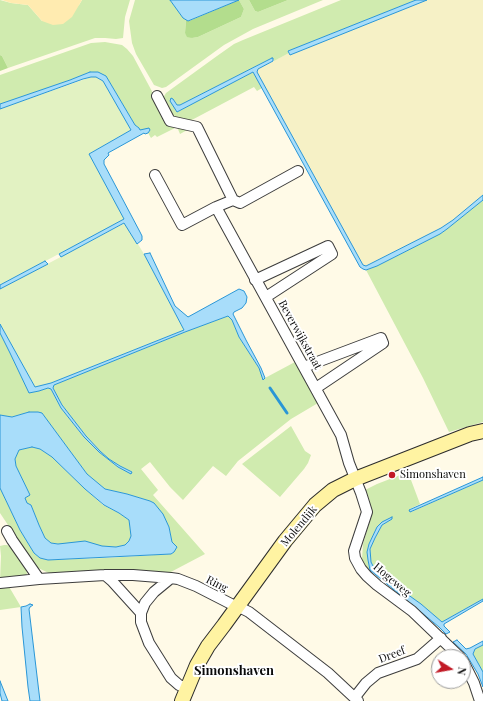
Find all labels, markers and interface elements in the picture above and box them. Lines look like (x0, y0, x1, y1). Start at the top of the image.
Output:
street label: Beverwijkstraat (275, 298, 325, 372)
place label: Simonshaven (400, 468, 466, 482)
marker: Simonshaven (387, 470, 397, 480)
street label: Molendijk (278, 503, 320, 549)
street label: Hogeweg (370, 560, 414, 600)
street label: Ring (204, 573, 230, 595)
street label: Dreef (377, 644, 407, 666)
north arrow (431, 649, 471, 689)
district label: Simonshaven (194, 663, 274, 679)
text: N (454, 666, 470, 677)

